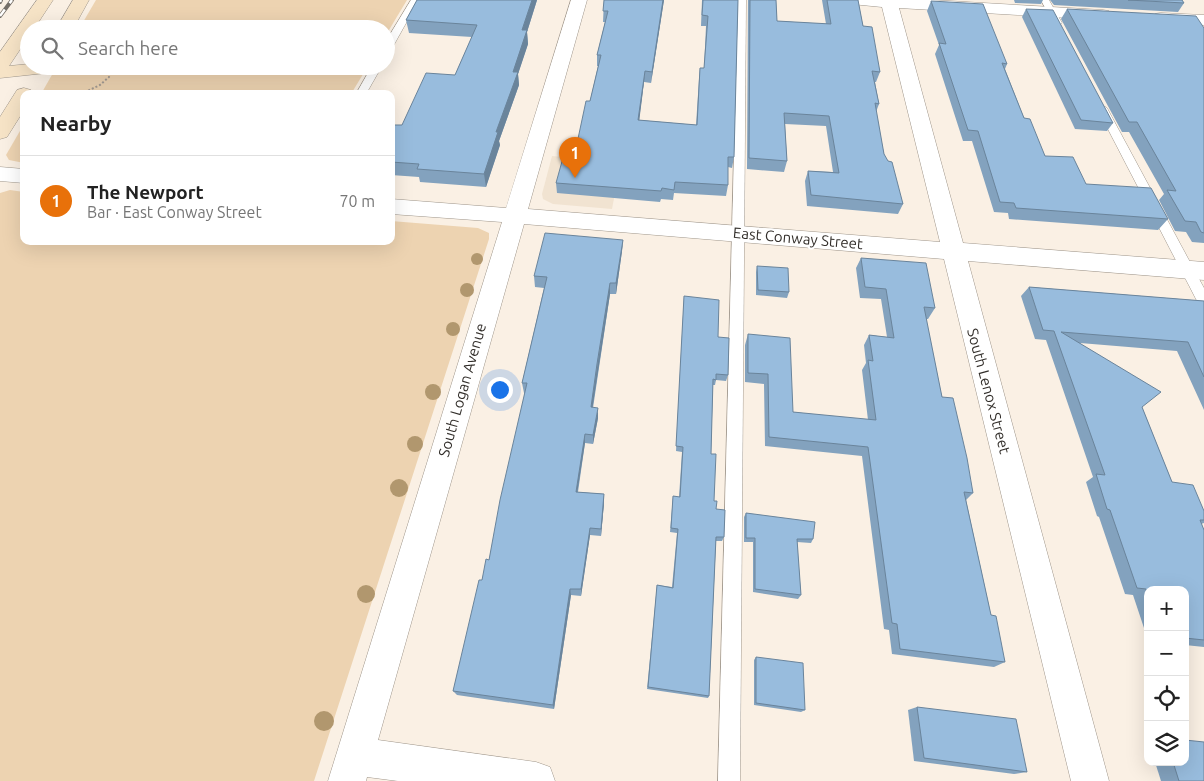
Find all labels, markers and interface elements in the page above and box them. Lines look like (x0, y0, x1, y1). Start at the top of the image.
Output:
search box (20, 20, 395, 75)
icon: search (38, 34, 66, 62)
text: Search here (78, 37, 178, 59)
text: Nearby (40, 111, 111, 135)
pin: 1 (559, 137, 591, 178)
text: The Newport (87, 181, 204, 203)
text: 1 (51, 192, 61, 210)
text: 70 m (339, 192, 375, 210)
text: Bar · East Conway Street (87, 203, 262, 221)
street label: East Conway Street (732, 224, 864, 252)
street label: South Logan Avenue (435, 321, 489, 459)
street label: South Lenox Street (964, 326, 1014, 456)
your location (487, 377, 513, 403)
map controls (1144, 586, 1189, 766)
button: + (1144, 586, 1189, 631)
button: − (1144, 631, 1189, 676)
button: locate (1144, 676, 1189, 721)
button: layers (1144, 721, 1189, 766)

